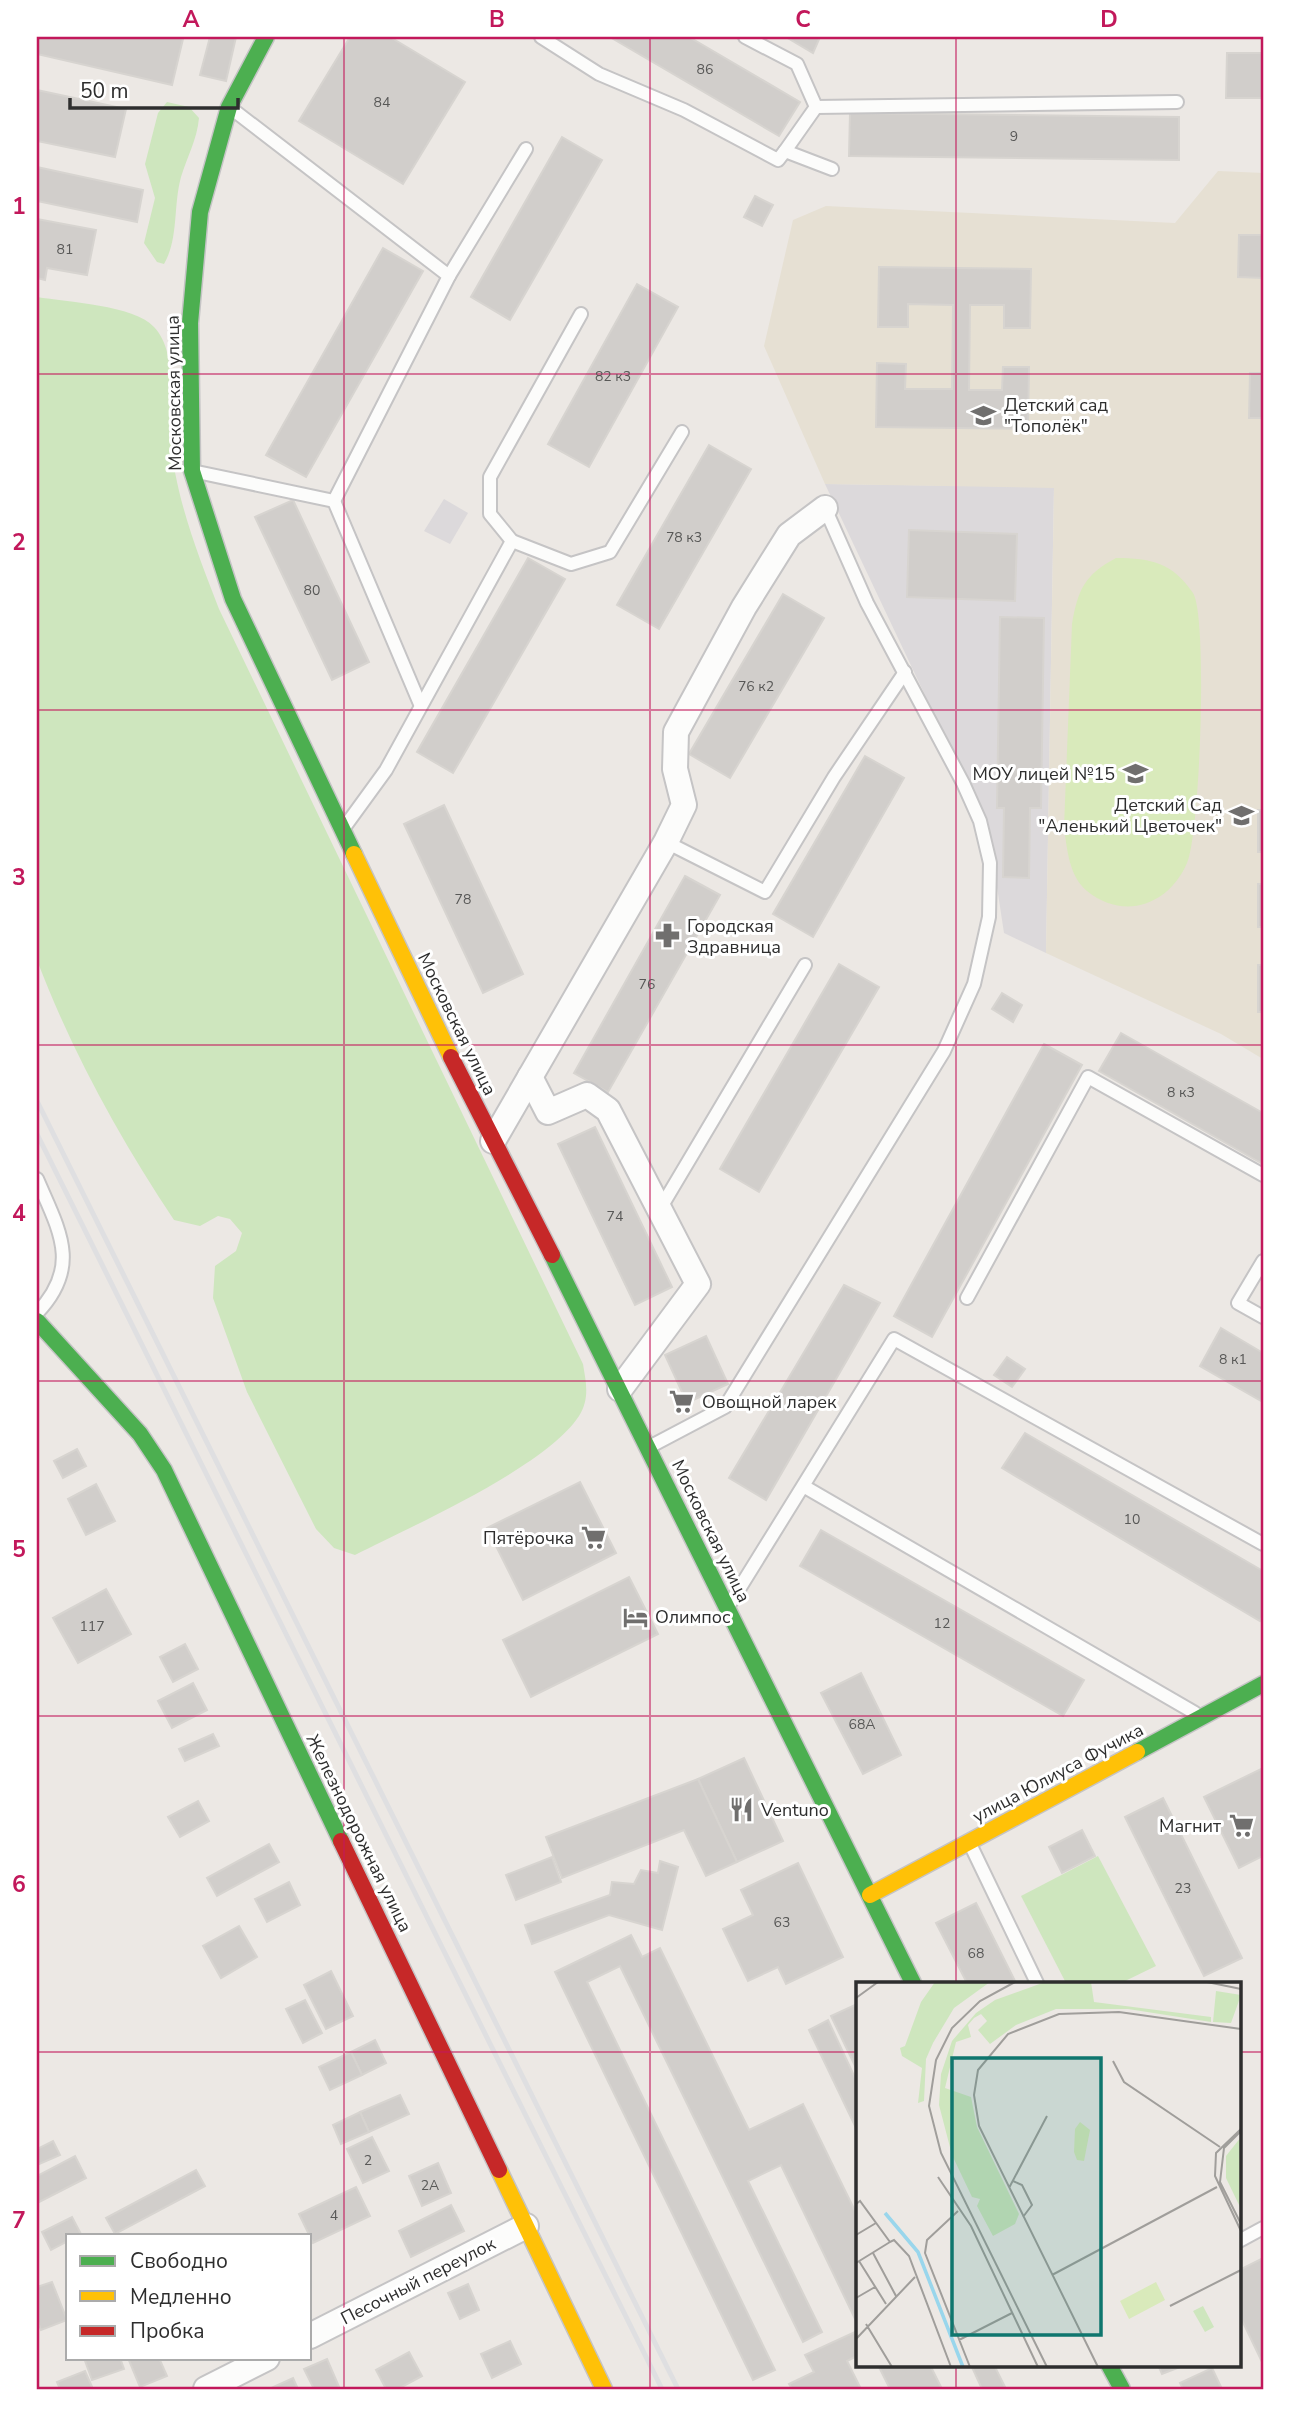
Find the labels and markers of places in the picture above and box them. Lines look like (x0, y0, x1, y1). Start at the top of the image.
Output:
place label: Детский сад "Тополёк" (1004, 393, 1109, 438)
school or university icon: Детский сад "Тополёк" (970, 401, 998, 429)
school or university icon: МОУ лицей №15 (1121, 760, 1149, 788)
place label: МОУ лицей №15 (972, 762, 1115, 786)
place label: Детский Сад "Аленький Цветочек" (1038, 793, 1222, 838)
school or university icon: Детский Сад "Аленький Цветочек" (1228, 801, 1256, 829)
place label: Городская Здравница (687, 914, 781, 959)
pharmacy icon: Городская Здравница (653, 922, 681, 950)
supermarket icon: Овощной ларек (668, 1388, 696, 1416)
place label: Овощной ларек (702, 1390, 837, 1414)
supermarket icon: Пятёрочка (580, 1524, 608, 1552)
place label: Пятёрочка (483, 1526, 574, 1550)
hotel icon: Олимпос (621, 1603, 649, 1631)
place label: Олимпос (655, 1605, 731, 1629)
restaurant icon: Ventuno (727, 1796, 755, 1824)
place label: Ventuno (760, 1798, 829, 1822)
supermarket icon: Магнит (1227, 1812, 1255, 1840)
place label: Магнит (1159, 1814, 1221, 1838)

